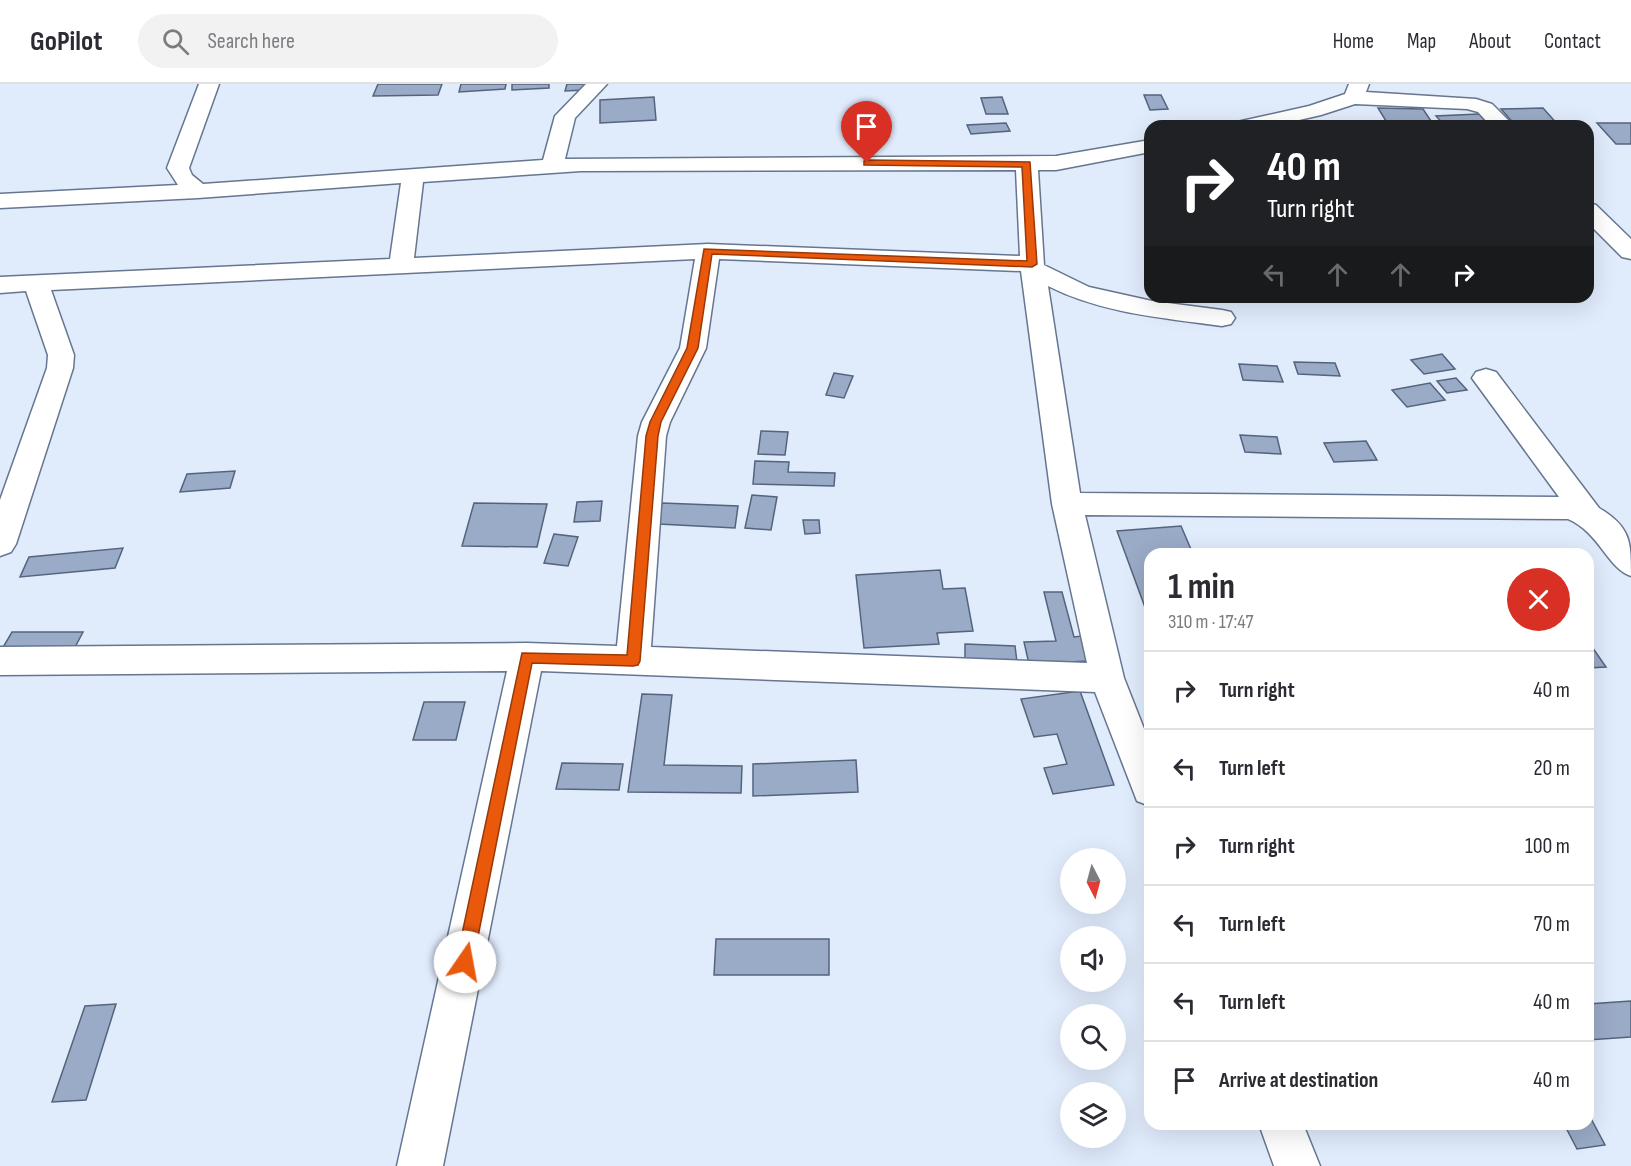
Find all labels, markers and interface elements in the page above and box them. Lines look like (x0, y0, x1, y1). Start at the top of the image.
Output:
search box (138, 14, 558, 68)
text: GoPilot (30, 25, 102, 58)
icon: search (159, 25, 192, 58)
text: Search here (207, 28, 295, 55)
text: Home (1333, 29, 1374, 54)
text: Map (1407, 29, 1436, 54)
text: About (1469, 29, 1511, 54)
text: Contact (1544, 29, 1601, 54)
pin (841, 101, 892, 163)
icon: arrive (850, 110, 883, 143)
text: 40 m (1267, 142, 1341, 193)
icon: right (1168, 144, 1246, 222)
text: Turn right (1267, 193, 1354, 225)
icon: left (1258, 258, 1291, 291)
icon: ahead (1321, 258, 1354, 291)
icon: ahead (1384, 258, 1417, 291)
icon: right (1447, 258, 1480, 291)
text: 1 min (1168, 566, 1235, 609)
button: close (1507, 568, 1570, 631)
text: 310 m · 17:47 (1168, 610, 1253, 634)
icon: right (1168, 674, 1201, 707)
text: Turn right (1219, 677, 1295, 704)
text: 40 m (1533, 677, 1570, 704)
icon: left (1168, 752, 1201, 785)
text: Turn left (1219, 755, 1285, 782)
text: 20 m (1534, 755, 1570, 782)
icon: right (1168, 830, 1201, 863)
text: Turn right (1219, 833, 1295, 860)
text: 100 m (1525, 833, 1570, 860)
north arrow (1060, 848, 1126, 914)
map controls (1060, 848, 1126, 1148)
icon: left (1168, 908, 1201, 941)
text: Turn left (1219, 911, 1285, 938)
text: 70 m (1534, 911, 1570, 938)
button: sound (1060, 926, 1126, 992)
position arrow (433, 930, 497, 994)
icon: left (1168, 986, 1201, 1019)
text: Turn left (1219, 989, 1285, 1016)
text: 40 m (1533, 989, 1570, 1016)
button: search (1060, 1004, 1126, 1070)
icon: arrive (1168, 1064, 1201, 1097)
text: Arrive at destination (1219, 1067, 1378, 1094)
text: 40 m (1533, 1067, 1570, 1094)
button: layers (1060, 1082, 1126, 1148)

